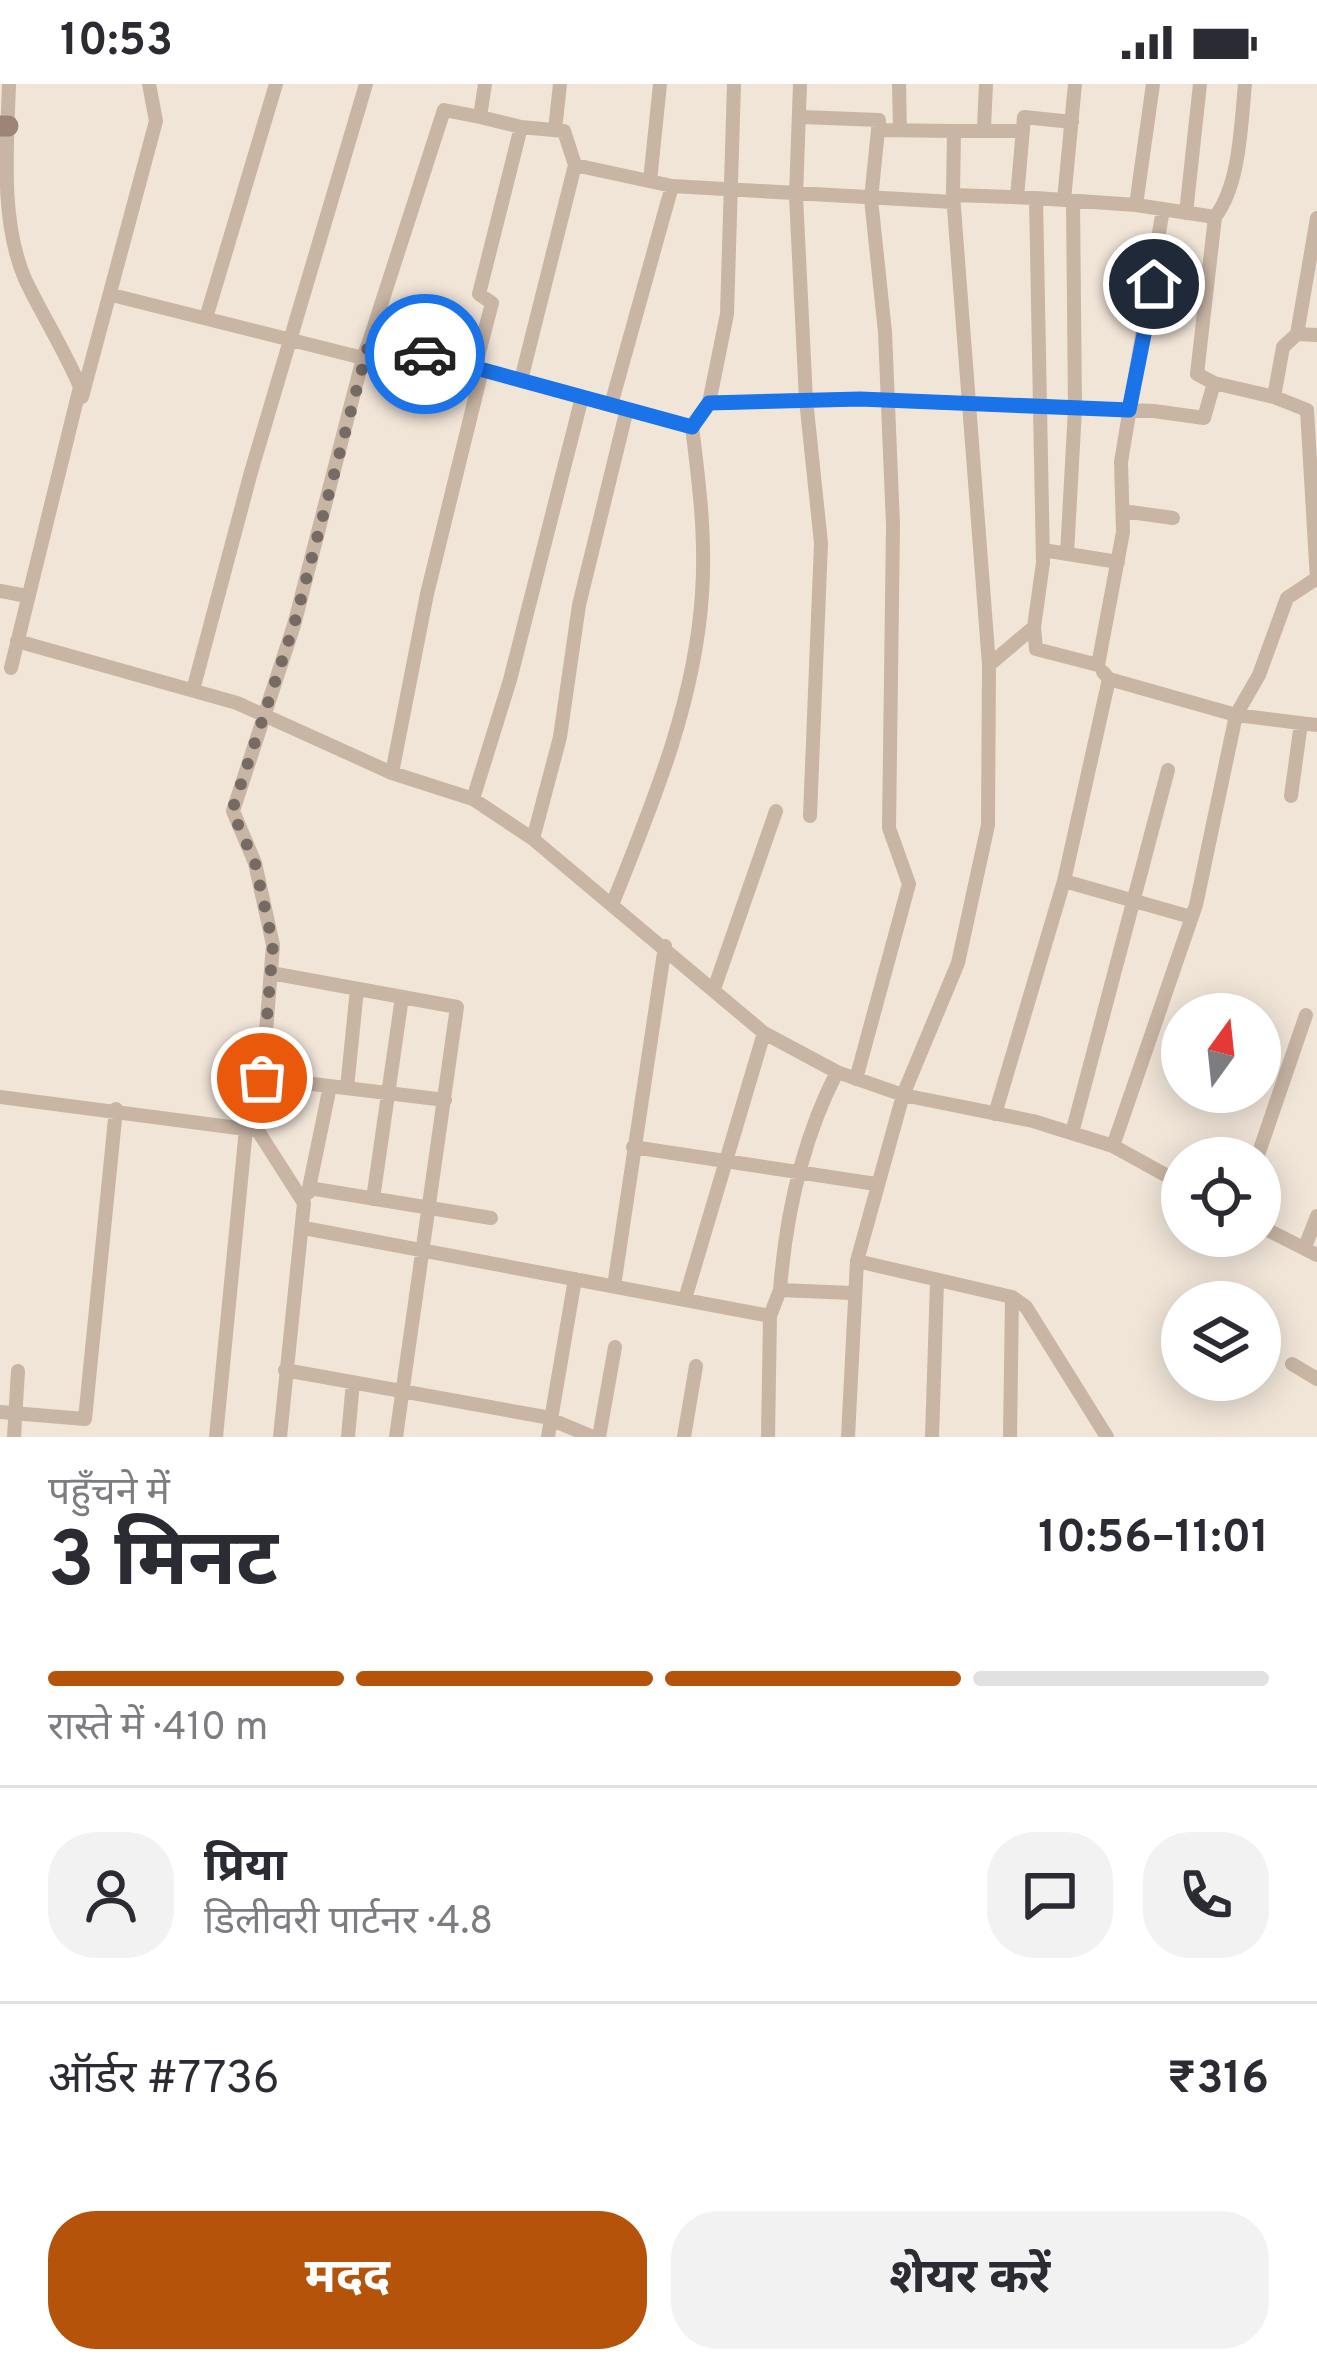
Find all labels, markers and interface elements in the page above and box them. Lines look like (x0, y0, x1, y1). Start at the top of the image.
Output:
text: 10:53 (60, 14, 173, 71)
pin (1103, 233, 1205, 335)
icon: home (1121, 251, 1187, 317)
courier (365, 294, 485, 414)
icon: car (392, 321, 458, 387)
north arrow (1161, 993, 1281, 1113)
map controls (1161, 993, 1281, 1401)
pin (211, 1027, 313, 1129)
icon: bag (229, 1045, 295, 1111)
button: locate (1161, 1137, 1281, 1257)
button: layers (1161, 1281, 1281, 1401)
text: पहुँचने में (48, 1470, 170, 1519)
text: 10:56–11:01 (1038, 1511, 1269, 1568)
text: 3 मिनट (48, 1515, 278, 1614)
text: रास्ते में · 410 m (48, 1705, 268, 1754)
button: person (48, 1832, 174, 1958)
button: chat (987, 1832, 1113, 1958)
button: phone (1143, 1832, 1269, 1958)
text: प्रिया (204, 1840, 287, 1897)
text: डिलीवरी पार्टनर · 4.8 (204, 1899, 493, 1948)
text: ऑर्डर #7736 (48, 2052, 280, 2109)
text: ₹316 (1167, 2052, 1269, 2109)
button: मदद (48, 2211, 647, 2349)
button: शेयर करें (671, 2211, 1269, 2349)

